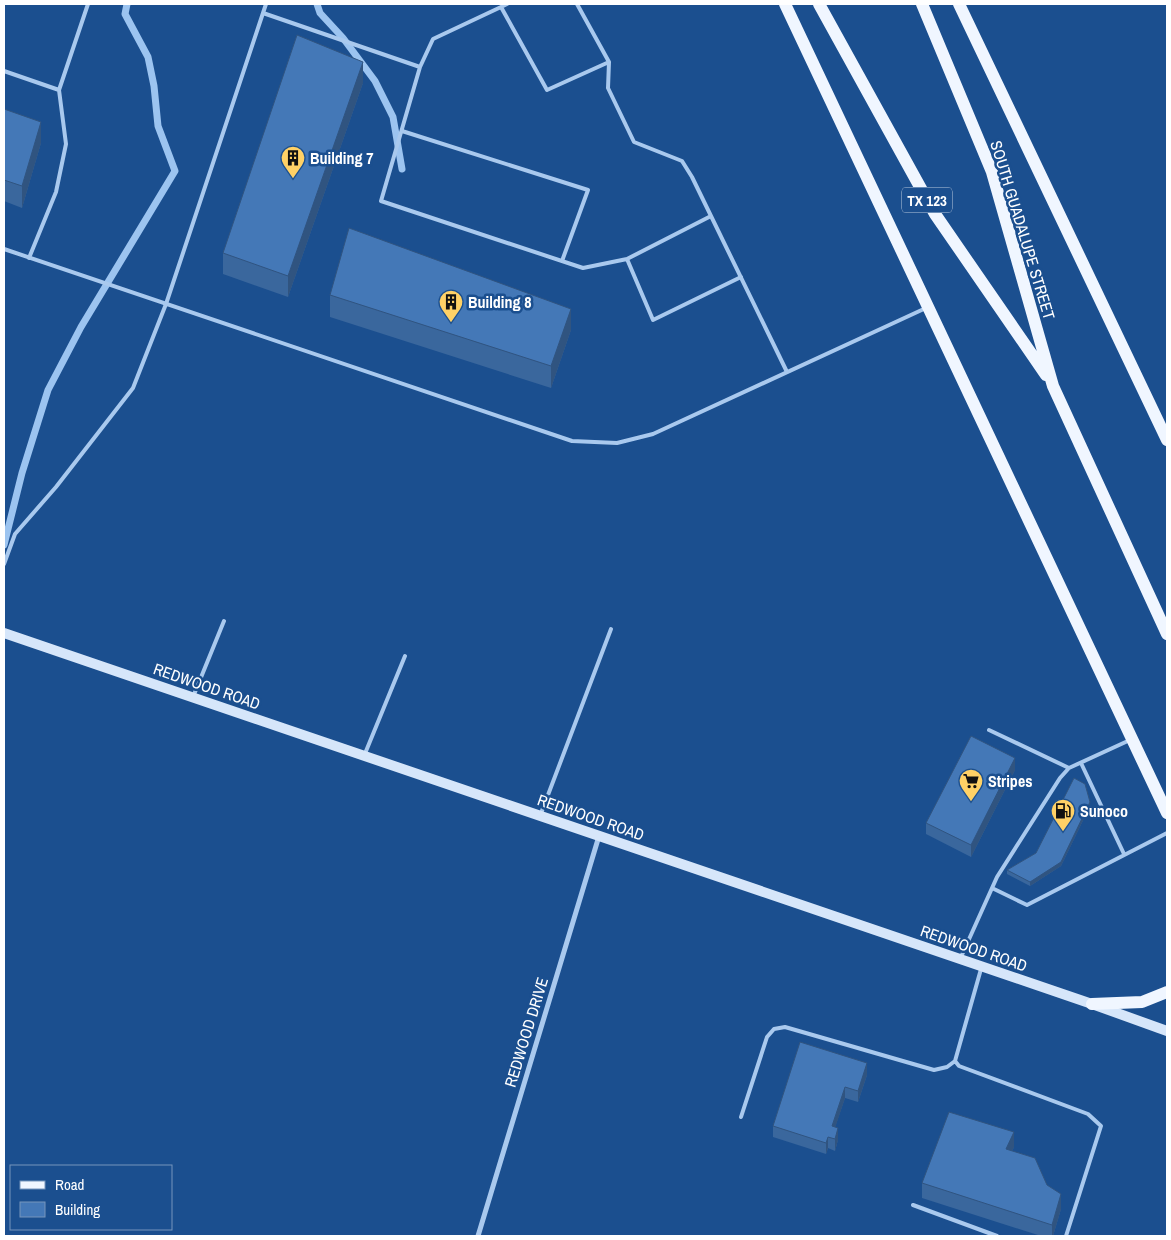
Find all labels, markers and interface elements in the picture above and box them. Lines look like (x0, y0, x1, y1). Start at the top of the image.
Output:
street label: SOUTH GUADALUPE STREET (985, 138, 1061, 322)
building icon: Building 7 (280, 145, 306, 179)
place label: Building 7 (310, 147, 373, 169)
road number: TX 123 (902, 188, 952, 212)
building icon: Building 8 (438, 289, 464, 323)
place label: Building 8 (468, 291, 531, 313)
street label: REDWOOD ROAD (151, 657, 263, 715)
supermarket icon: Stripes (958, 768, 984, 802)
place label: Stripes (988, 770, 1032, 792)
street label: REDWOOD ROAD (535, 788, 647, 846)
fuel station icon: Sunoco (1050, 798, 1076, 832)
place label: Sunoco (1080, 800, 1128, 822)
street label: REDWOOD ROAD (918, 919, 1030, 977)
street label: REDWOOD DRIVE (499, 974, 553, 1090)
legend (10, 1165, 172, 1230)
text: Road (55, 1174, 84, 1195)
text: Building (55, 1199, 100, 1220)

